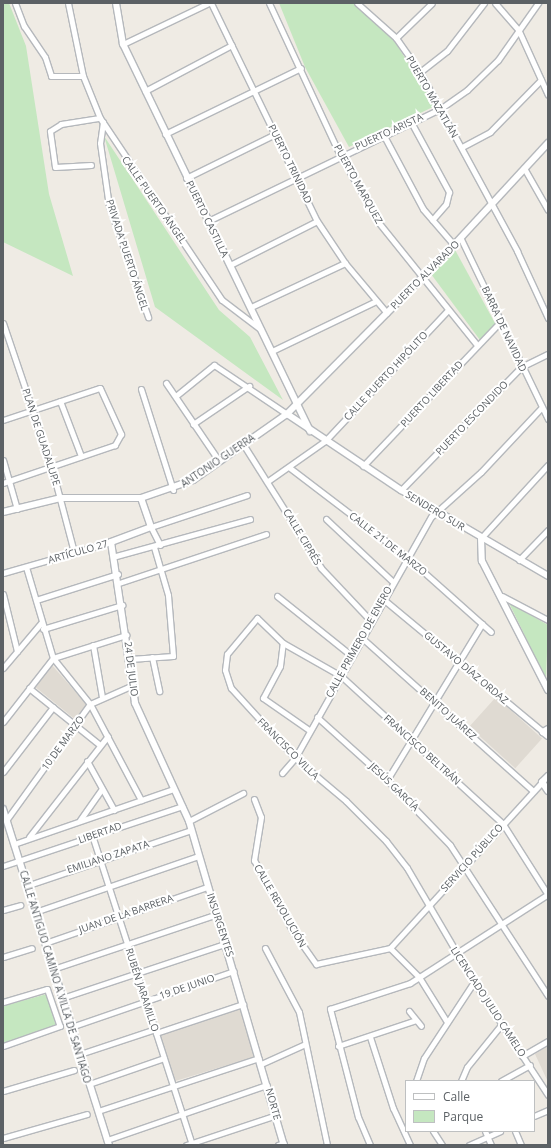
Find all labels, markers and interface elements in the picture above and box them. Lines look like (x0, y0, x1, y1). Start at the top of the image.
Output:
street label: PUERTO MAZATLÁN (404, 54, 460, 140)
street label: PUERTO ARISTA (353, 111, 425, 153)
street label: PUERTO TRINIDAD (266, 122, 314, 206)
street label: PUERTO MARQUEZ (331, 142, 385, 226)
street label: CALLE PUERTO ÁNGEL (119, 154, 189, 246)
street label: PUERTO CASTILLA (183, 179, 231, 259)
street label: PRIVADA PUERTO ÁNGEL (103, 198, 151, 312)
street label: PUERTO ALVARADO (388, 238, 462, 312)
street label: BARRA DE NAVIDAD (479, 284, 529, 374)
street label: CALLE PUERTO HIPÓLITO (342, 329, 430, 423)
street label: PUERTO LIBERTAD (398, 358, 466, 430)
street label: PUERTO ESCONDIDO (433, 378, 511, 458)
street label: PLAN DE GUADALUPE (20, 387, 62, 487)
street label: ANTONIO GUERRA (179, 432, 257, 490)
street label: SENDERO SUR (403, 489, 467, 533)
street label: CALLE CIPRÉS (280, 507, 324, 567)
street label: CALLE 21 DE MARZO (347, 510, 429, 578)
street label: ARTÍCULO 27 (47, 538, 109, 566)
street label: CALLE PRIMERO DE ENERO (323, 584, 395, 700)
street label: GUSTAVO DÍAZ ORDAZ (421, 629, 511, 707)
street label: 24 DE JULIO (122, 641, 140, 697)
street label: BENITO JUÁREZ (417, 685, 479, 743)
street label: FRANCISCO BELTRÁN (381, 712, 463, 788)
street label: 10 DE MARZO (39, 713, 87, 773)
street label: FRANCISCO VILLA (255, 716, 321, 782)
street label: JESÚS GARCÍA (367, 760, 421, 814)
street label: LIBERTAD (77, 820, 123, 846)
street label: SERVICIO PÚBLICO (438, 822, 506, 894)
street label: EMILIANO ZAPATA (65, 838, 151, 876)
street label: CALLE REVOLUCIÓN (251, 862, 309, 950)
street label: CALLE ANTIGUO CAMINO A VILLA DE SANTIAGO (17, 869, 93, 1085)
street label: JUAN DE LA BARRERA (77, 892, 175, 936)
street label: INSURGENTES (204, 892, 236, 958)
street label: LICENCIADO JULIO CAMELO (448, 945, 528, 1059)
street label: RUBÉN JARAMILLO (123, 947, 161, 1033)
street label: 19 DE JUNIO (158, 972, 216, 1002)
legend (405, 1080, 535, 1132)
street label: NORTE (263, 1087, 283, 1121)
text: Calle (443, 1088, 470, 1105)
text: Parque (443, 1108, 483, 1125)

